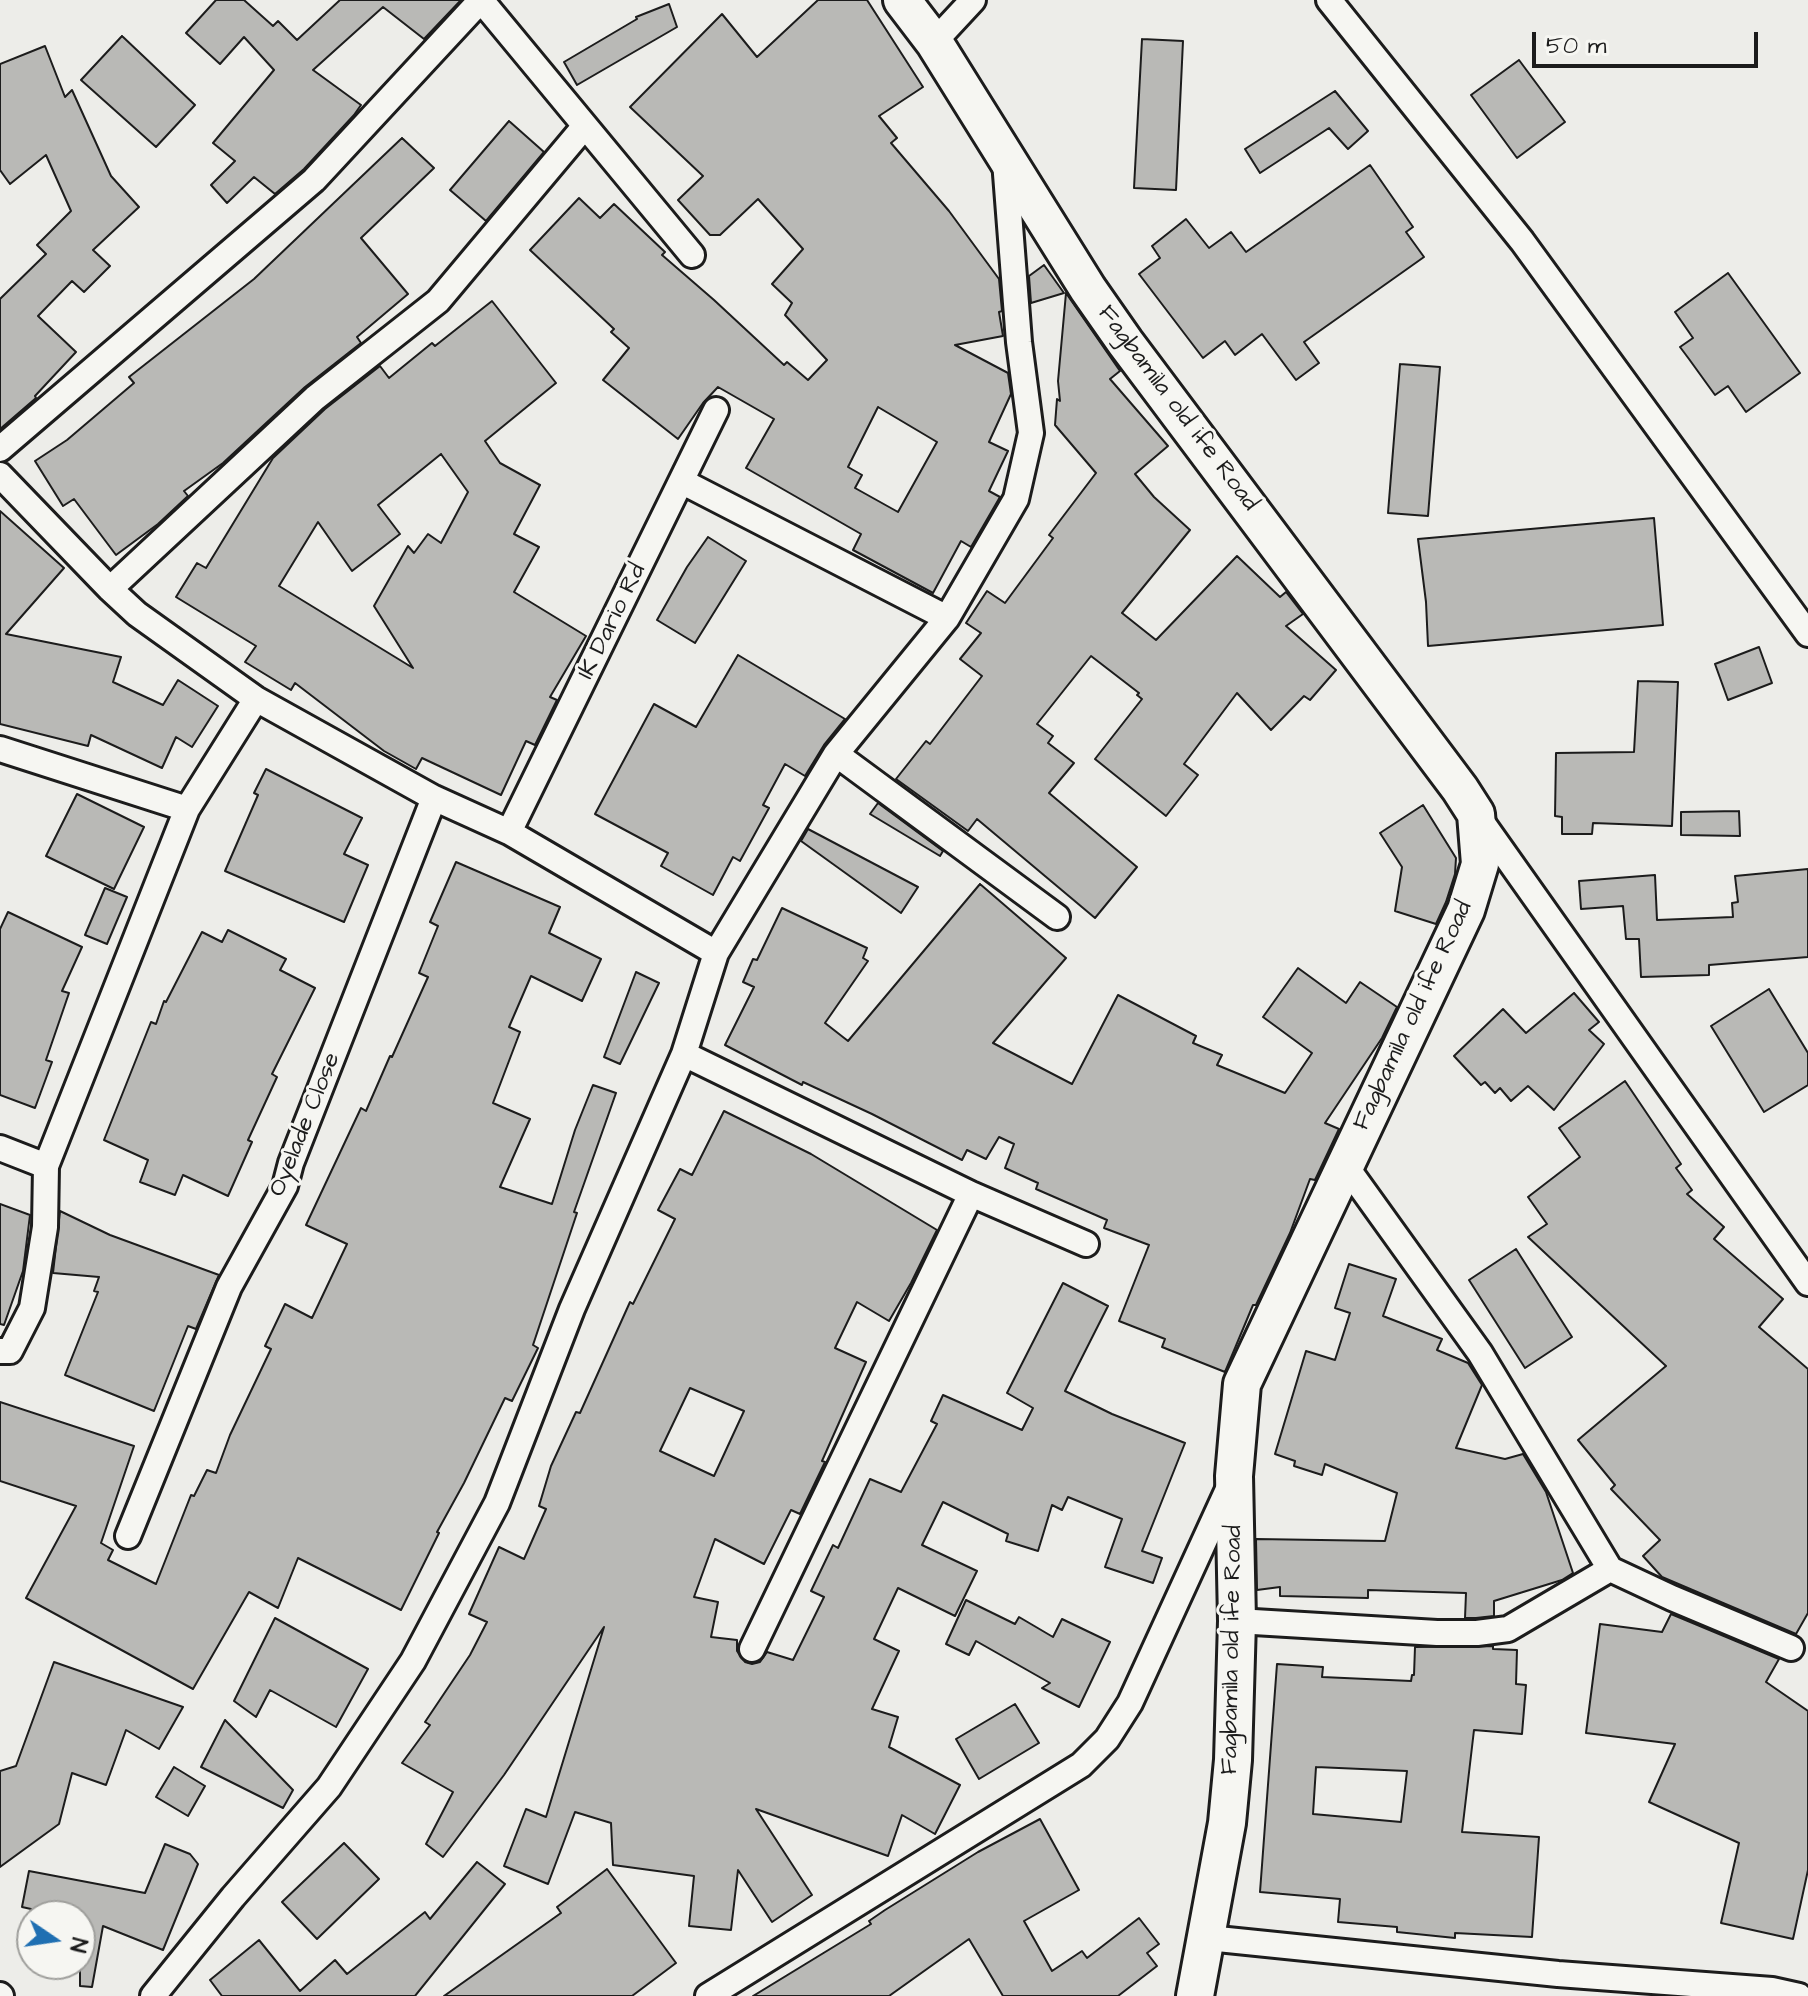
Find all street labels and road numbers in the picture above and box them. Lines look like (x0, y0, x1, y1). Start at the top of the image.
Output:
street label: Fagbamila old ife Road (1090, 301, 1264, 517)
street label: IK Dario Rd (573, 560, 653, 684)
street label: Fagbamila old ife Road (1348, 897, 1480, 1135)
street label: Oyelade Close (264, 1049, 348, 1201)
street label: Fagbamila old ife Road (1216, 1525, 1250, 1775)

